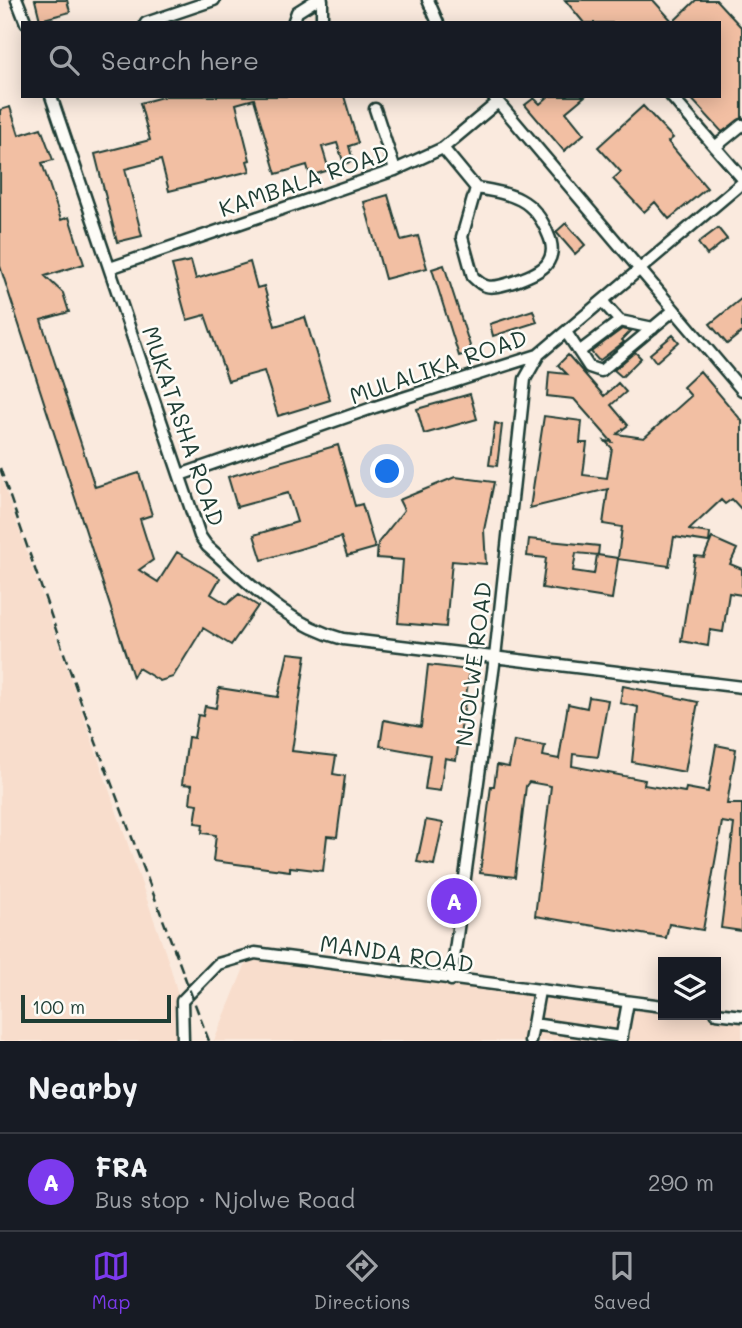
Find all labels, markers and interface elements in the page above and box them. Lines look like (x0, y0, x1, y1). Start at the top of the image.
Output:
search box (21, 21, 721, 98)
icon: search (45, 41, 83, 79)
text: Search here (101, 43, 259, 77)
street label: KAMBALA ROAD (215, 137, 393, 223)
street label: MUKATASHA ROAD (136, 322, 232, 530)
street label: MULALIKA ROAD (345, 322, 531, 410)
your location (370, 454, 404, 488)
street label: NJOLWE ROAD (448, 580, 498, 748)
pin: A (431, 875, 477, 927)
street label: MANDA ROAD (318, 927, 476, 979)
map controls (658, 957, 721, 1020)
button: layers (658, 957, 721, 1020)
scale bar (21, 992, 172, 1024)
text: 100 m (32, 994, 85, 1019)
text: Nearby (28, 1067, 138, 1107)
text: FRA (95, 1150, 148, 1184)
text: A (43, 1167, 59, 1197)
text: 290 m (648, 1167, 714, 1197)
text: Bus stop · Njolwe Road (95, 1184, 355, 1214)
tab: Map (92, 1247, 130, 1314)
tab: Directions (314, 1247, 410, 1314)
tab: Saved (594, 1247, 650, 1314)

